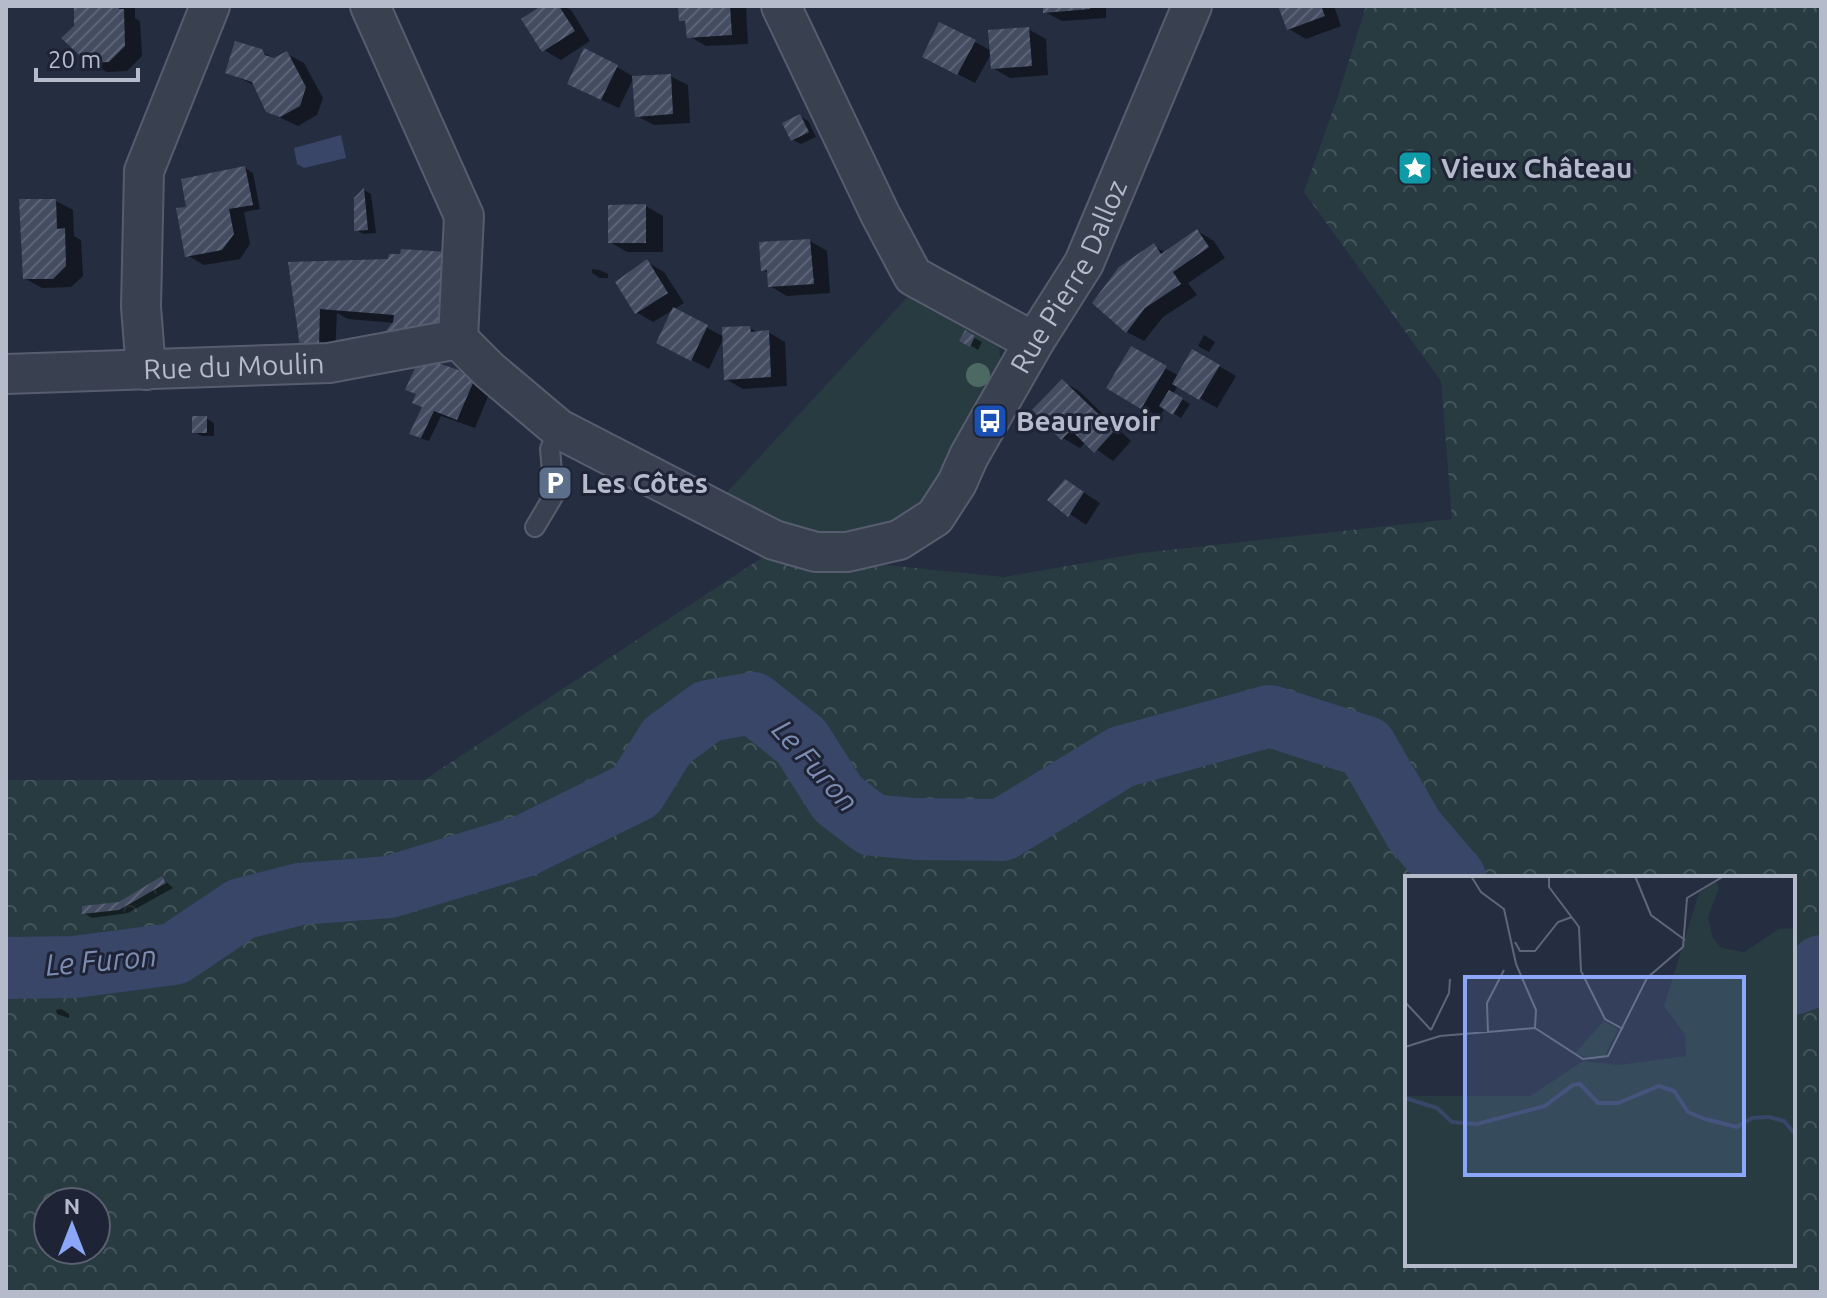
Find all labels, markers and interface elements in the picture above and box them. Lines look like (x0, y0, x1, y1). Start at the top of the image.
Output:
scale bar (36, 32, 138, 82)
text: 20 m (48, 46, 101, 73)
place icon: Vieux Château (1396, 149, 1434, 187)
place label: Vieux Château (1441, 152, 1632, 183)
street label: Rue Pierre Dalloz (1004, 175, 1132, 378)
street label: Rue du Moulin (143, 347, 325, 384)
bus stop icon: Beaurevoir (971, 402, 1009, 440)
place label: Beaurevoir (1016, 405, 1161, 436)
parking icon: Les Côtes (536, 464, 574, 502)
place label: Les Côtes (581, 467, 708, 498)
water label: Le Furon (766, 712, 866, 818)
inset map (1405, 876, 1795, 1266)
water label: Le Furon (44, 938, 158, 982)
north arrow (32, 1186, 112, 1266)
text: N (64, 1193, 80, 1218)

